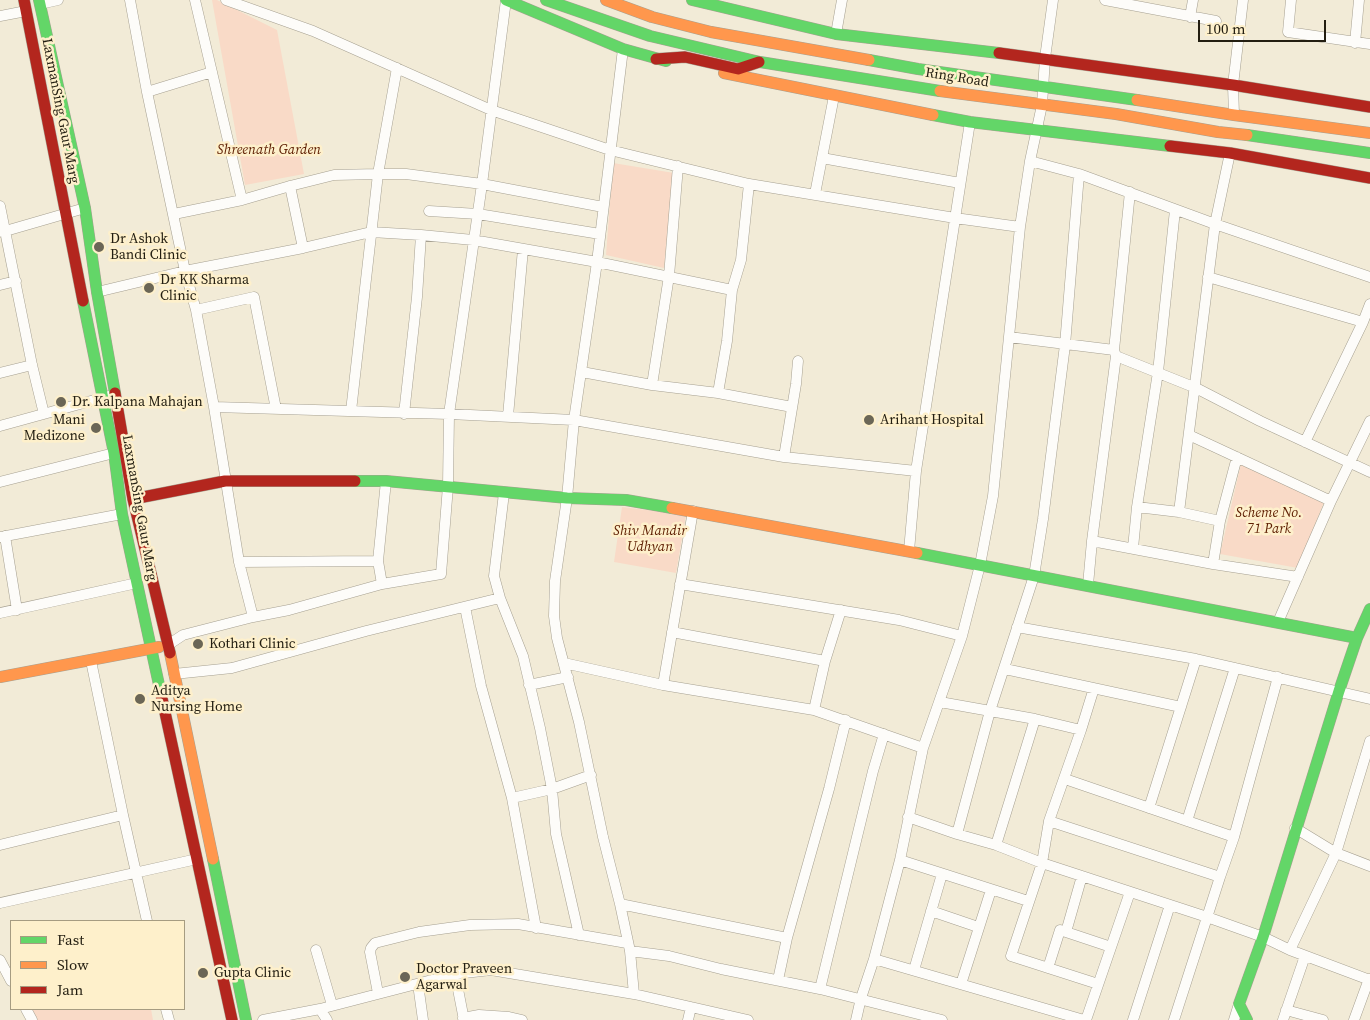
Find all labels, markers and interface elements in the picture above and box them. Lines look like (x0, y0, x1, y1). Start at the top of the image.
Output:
scale bar (1200, 10, 1328, 42)
text: 100 m (1206, 18, 1246, 39)
street label: LaxmanSing Gaur Marg (38, 37, 82, 185)
street label: Ring Road (924, 65, 990, 91)
park label: Shreenath Garden (217, 142, 321, 158)
place label: Dr Ashok Bandi Clinic (110, 231, 186, 264)
marker: Dr Ashok Bandi Clinic (92, 240, 106, 254)
place label: Dr KK Sharma Clinic (160, 272, 249, 304)
marker: Dr KK Sharma Clinic (142, 281, 156, 295)
place label: Dr. Kalpana Mahajan (72, 394, 203, 410)
marker: Dr. Kalpana Mahajan (54, 395, 68, 409)
place label: Mani Medizone (24, 412, 85, 444)
place label: Arihant Hospital (880, 412, 984, 428)
marker: Arihant Hospital (862, 413, 876, 427)
marker: Mani Medizone (89, 421, 103, 435)
street label: LaxmanSing Gaur Marg (118, 434, 160, 582)
park label: Scheme No. 71 Park (1236, 505, 1302, 538)
park label: Shiv Mandir Udhyan (613, 523, 687, 556)
place label: Kothari Clinic (209, 636, 296, 652)
marker: Kothari Clinic (191, 637, 205, 651)
place label: Aditya Nursing Home (151, 683, 242, 716)
marker: Aditya Nursing Home (133, 692, 147, 706)
legend (10, 920, 185, 1010)
text: Fast (57, 929, 84, 950)
text: Slow (57, 954, 89, 975)
place label: Doctor Praveen Agarwal (416, 961, 512, 994)
place label: Gupta Clinic (214, 965, 291, 981)
marker: Gupta Clinic (196, 966, 210, 980)
marker: Doctor Praveen Agarwal (398, 970, 412, 984)
text: Jam (57, 979, 83, 1000)

